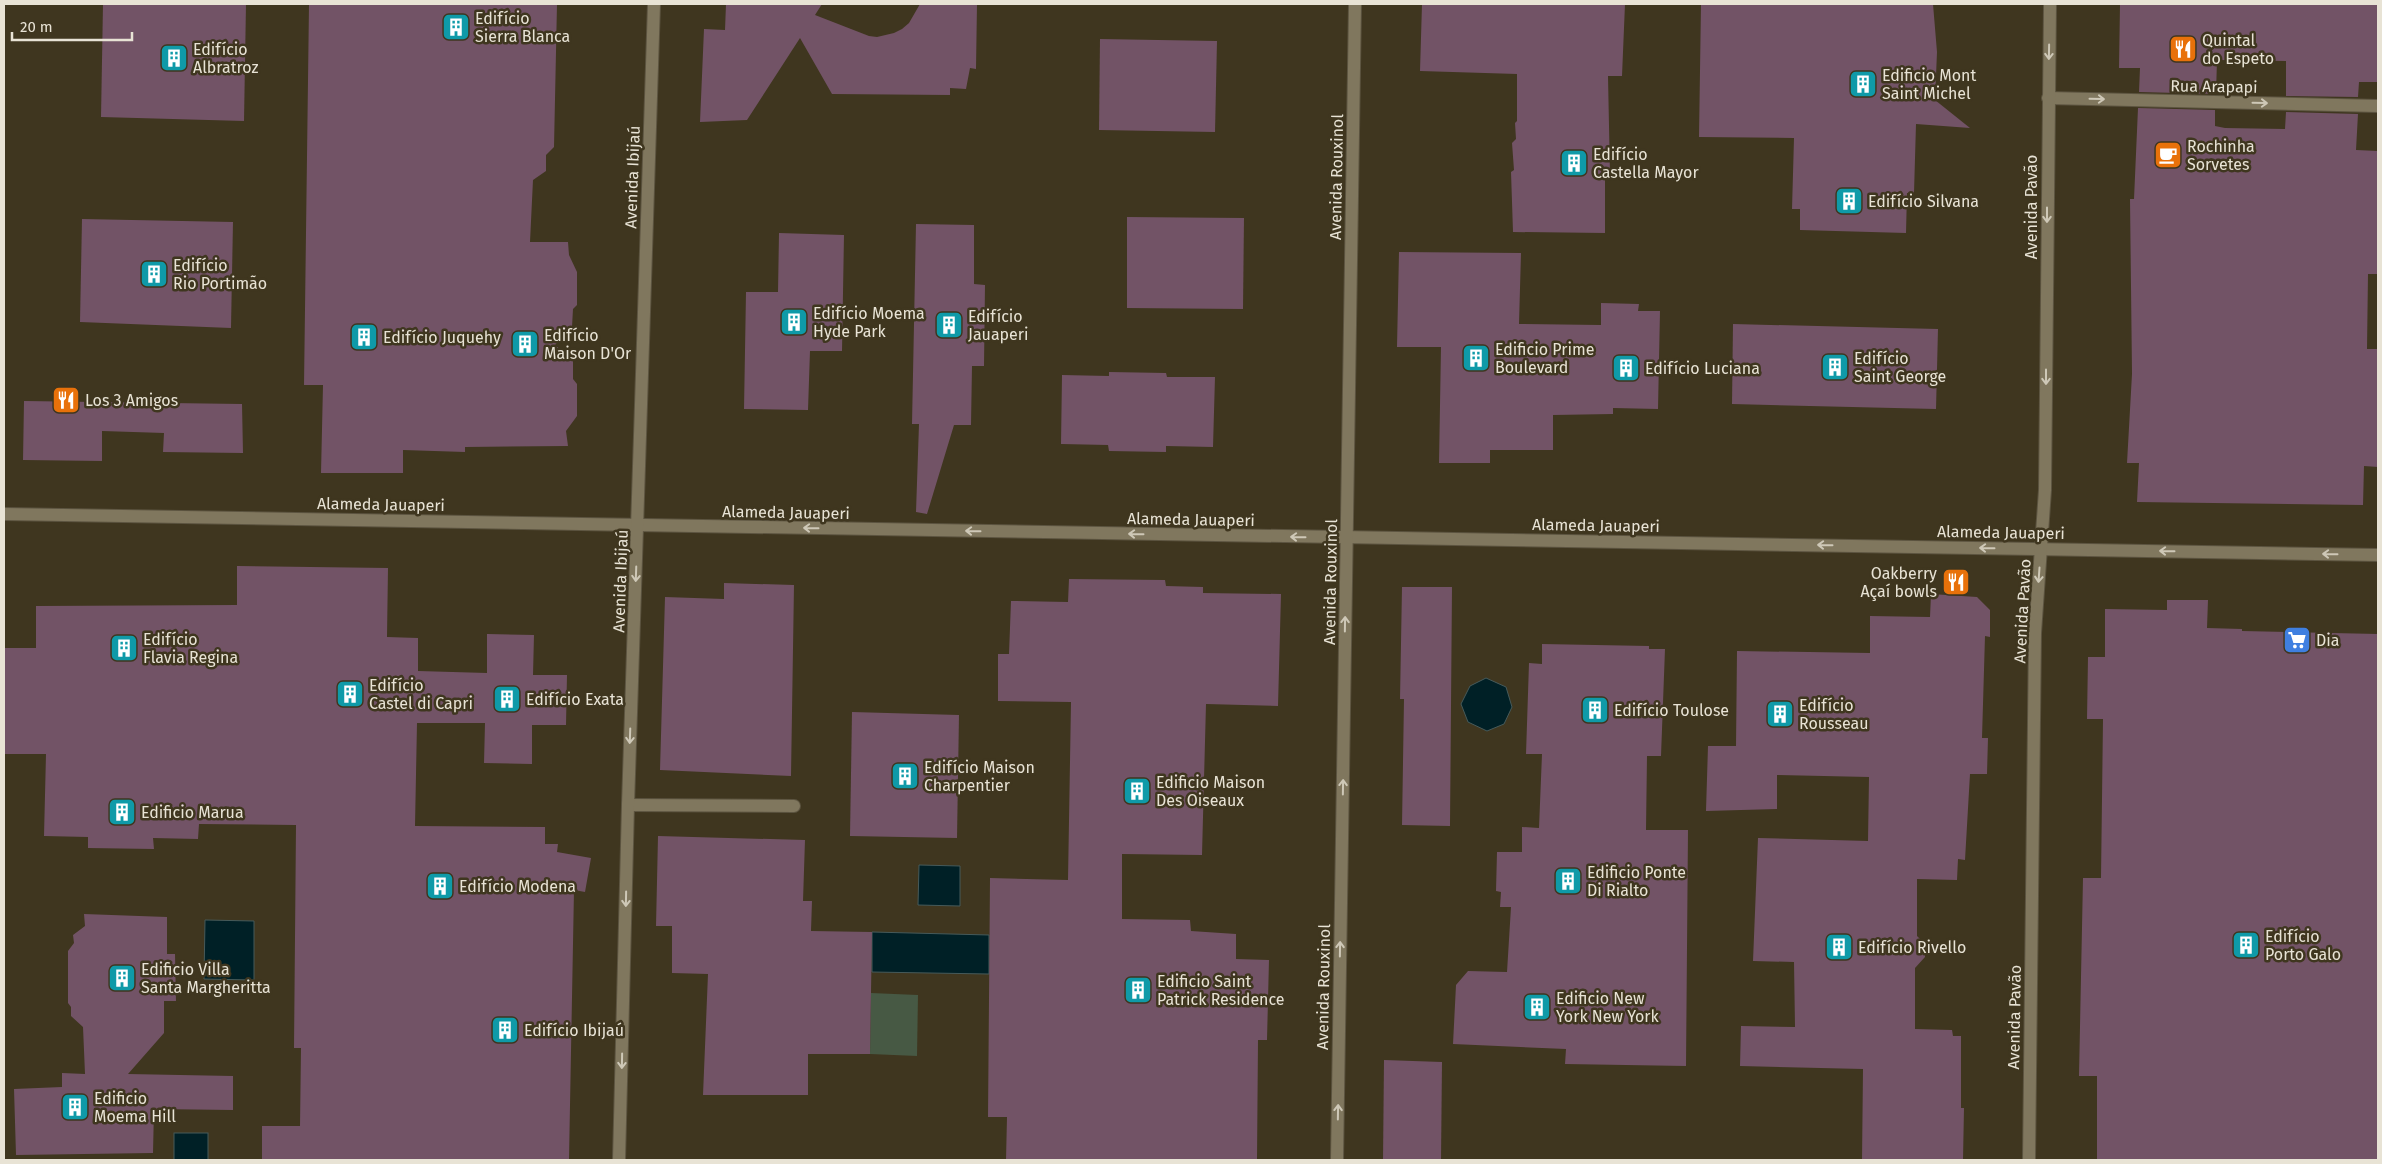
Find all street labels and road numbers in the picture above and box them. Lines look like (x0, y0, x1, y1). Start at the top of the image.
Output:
street label: Rua Arapapi (2170, 76, 2258, 97)
street label: Avenida Rouxinol (1326, 114, 1347, 240)
street label: Avenida Ibijaú (621, 125, 644, 229)
street label: Avenida Pavão (2022, 155, 2041, 259)
street label: Alameda Jauaperi (317, 494, 445, 515)
street label: Alameda Jauaperi (722, 502, 850, 523)
street label: Alameda Jauaperi (1127, 509, 1255, 530)
street label: Alameda Jauaperi (1532, 515, 1660, 536)
street label: Avenida Rouxinol (1320, 519, 1341, 645)
street label: Alameda Jauaperi (1937, 522, 2065, 543)
street label: Avenida Ibijaú (609, 529, 632, 633)
street label: Avenida Pavão (2010, 558, 2035, 664)
street label: Avenida Rouxinol (1313, 924, 1334, 1050)
street label: Avenida Pavão (2004, 965, 2025, 1069)

